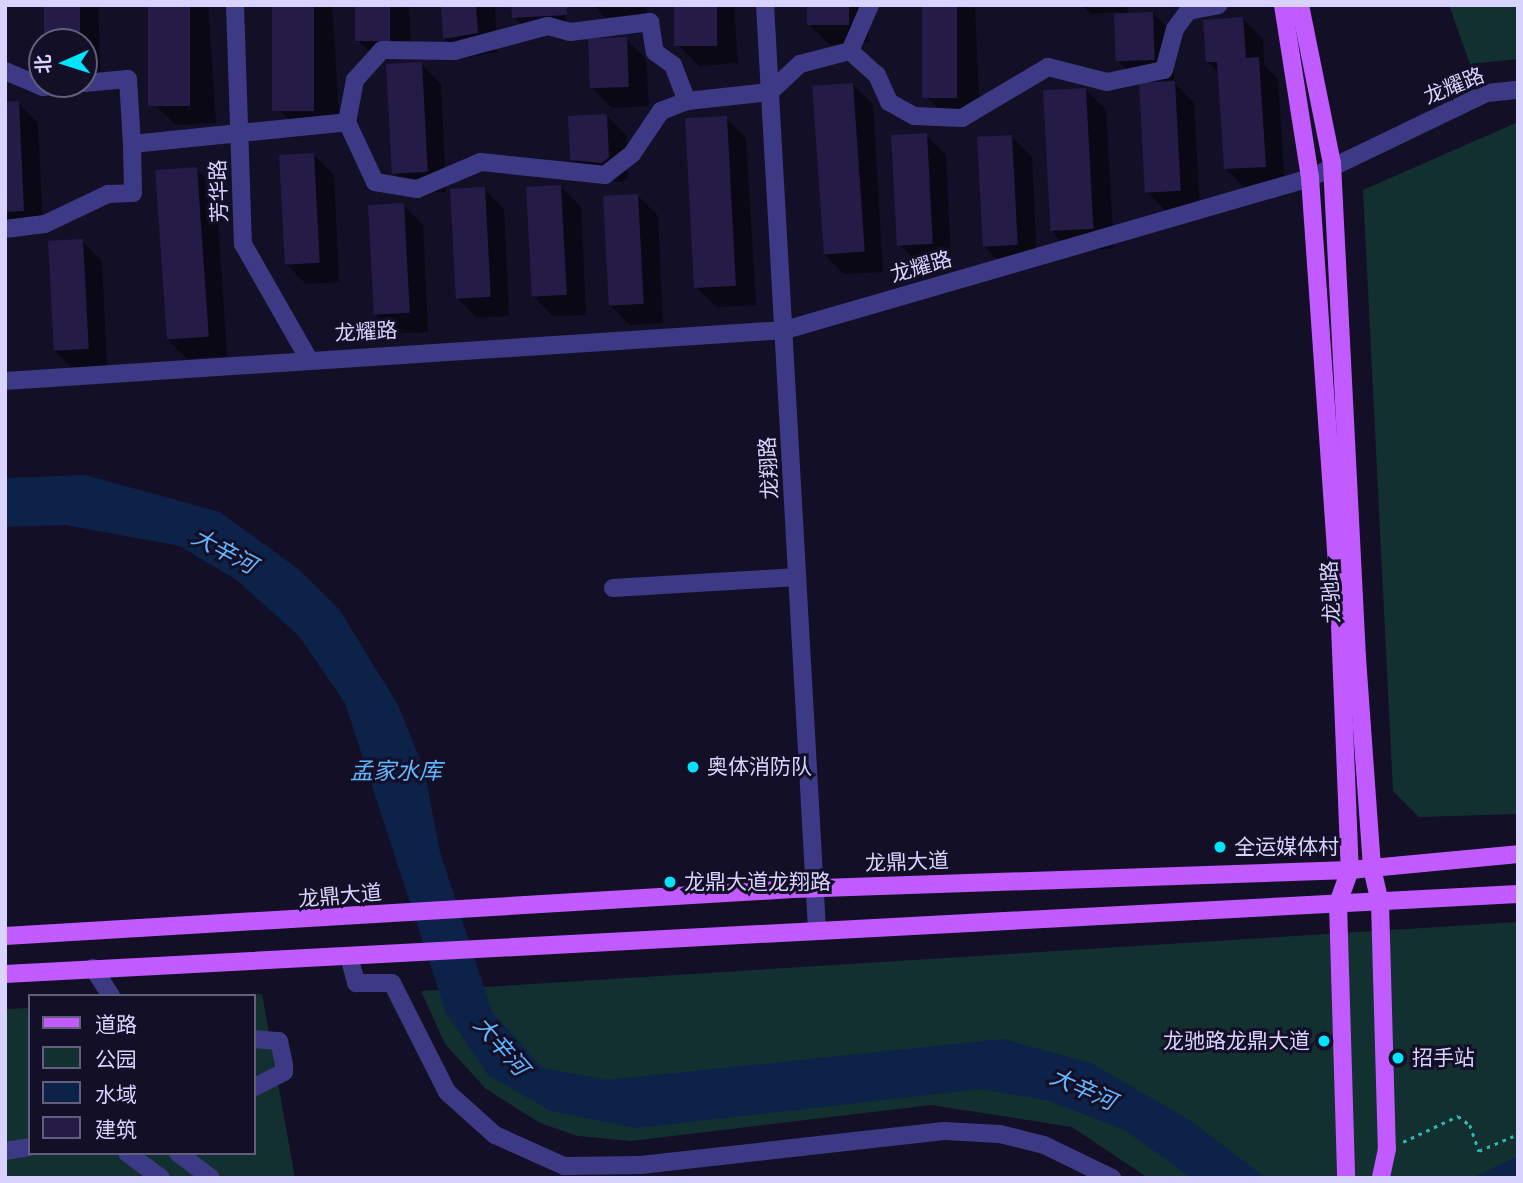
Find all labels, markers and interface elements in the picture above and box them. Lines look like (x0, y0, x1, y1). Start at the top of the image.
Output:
north arrow (28, 28, 98, 98)
text: 北 (32, 54, 56, 74)
street label: 龙耀路 (1420, 63, 1488, 109)
street label: 芳华路 (205, 159, 233, 223)
street label: 龙耀路 (887, 246, 955, 288)
street label: 龙耀路 (334, 318, 398, 346)
street label: 龙翔路 (755, 436, 783, 500)
water label: 大辛河 (187, 523, 261, 579)
street label: 龙驰路 (1317, 560, 1345, 624)
place label: 奥体消防队 (707, 754, 812, 780)
water label: 孟家水库 (350, 757, 442, 785)
marker: 奥体消防队 (685, 759, 701, 775)
place label: 全运媒体村 (1234, 834, 1339, 860)
marker: 全运媒体村 (1212, 839, 1228, 855)
street label: 龙鼎大道 (865, 848, 949, 876)
place label: 龙鼎大道龙翔路 (684, 869, 831, 895)
marker: 龙鼎大道龙翔路 (662, 874, 678, 890)
street label: 龙鼎大道 (297, 880, 383, 912)
legend (28, 994, 256, 1155)
water label: 大辛河 (468, 1011, 534, 1081)
text: 道路 (95, 1012, 137, 1037)
place label: 龙驰路龙鼎大道 (1163, 1028, 1310, 1054)
marker: 龙驰路龙鼎大道 (1316, 1033, 1332, 1049)
place label: 招手站 (1412, 1045, 1475, 1071)
text: 公园 (95, 1047, 137, 1072)
marker: 招手站 (1390, 1050, 1406, 1066)
water label: 大辛河 (1046, 1062, 1120, 1116)
text: 水域 (95, 1082, 137, 1107)
text: 建筑 (95, 1117, 137, 1142)

